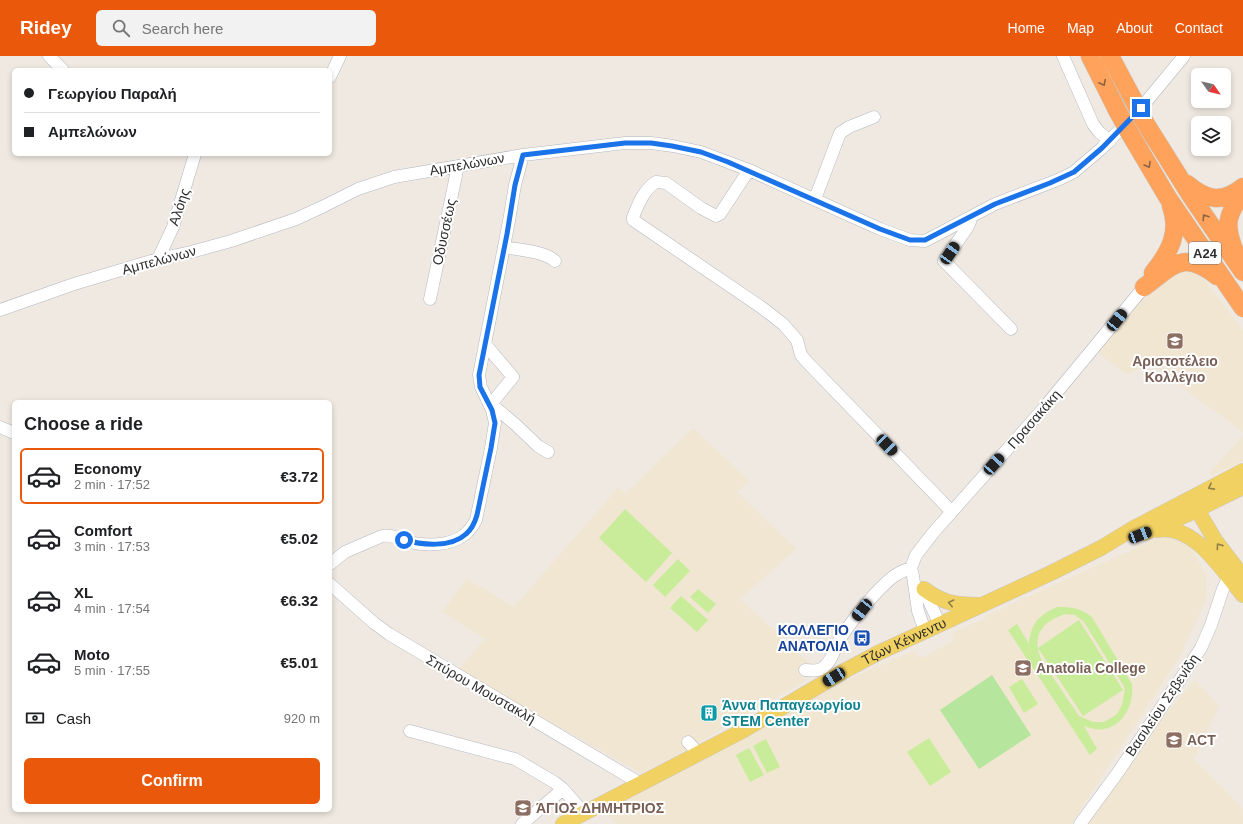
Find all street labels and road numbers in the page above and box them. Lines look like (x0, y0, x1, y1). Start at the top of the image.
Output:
street label: Αμπελώνων (428, 150, 506, 178)
street label: Αλόης (165, 186, 193, 228)
street label: Οδυσσέως (429, 197, 459, 267)
street label: Αμπελώνων (120, 242, 198, 278)
road number: Α24 (1189, 242, 1221, 264)
street label: Πρασακάκη (1004, 386, 1064, 452)
street label: Τζων Κέννεντυ (859, 615, 949, 668)
street label: Σπύρου Μουστακλή (423, 651, 539, 727)
street label: Βασιλείου Σεβενίδη (1122, 651, 1202, 759)

